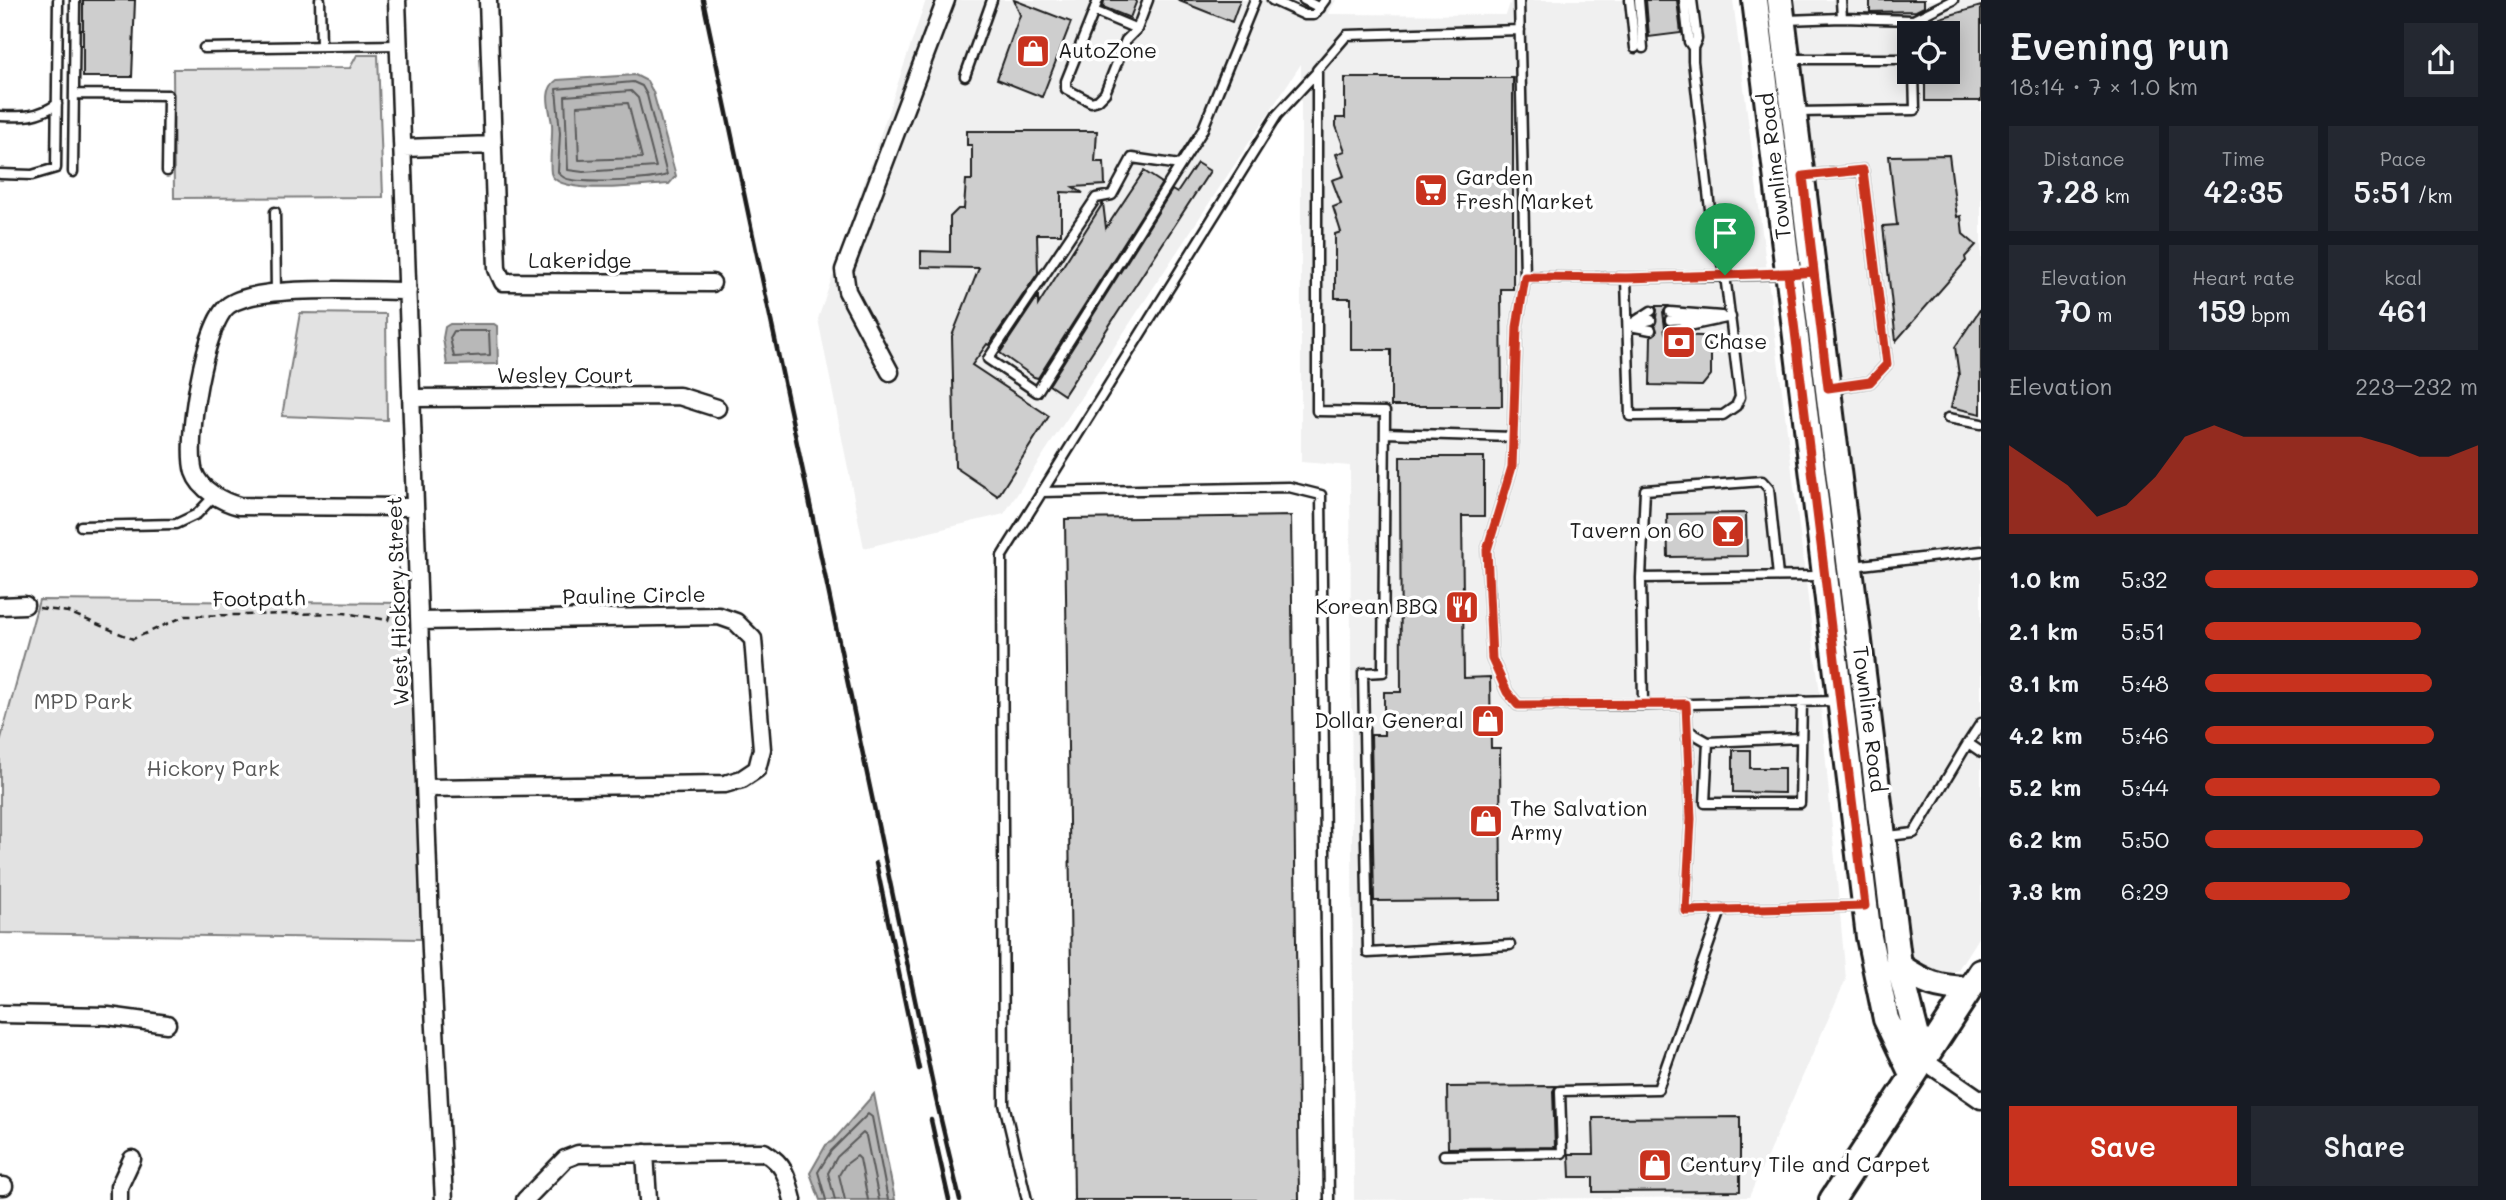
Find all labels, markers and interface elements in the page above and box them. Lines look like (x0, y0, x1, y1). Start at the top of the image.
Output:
text: Evening run (2009, 20, 2230, 70)
map controls (1897, 21, 1960, 84)
button: locate (1897, 21, 1960, 84)
button: share (2404, 23, 2478, 97)
shop icon: AutoZone (1014, 32, 1052, 70)
place label: AutoZone (1058, 36, 1157, 63)
text: 18:14 · 7 × 1.0 km (2009, 71, 2198, 101)
street label: Townline Road (1751, 91, 1796, 241)
text: Distance (2043, 146, 2125, 171)
text: Time (2222, 146, 2265, 171)
text: Pace (2380, 146, 2426, 171)
place label: Garden Fresh Market (1456, 163, 1594, 214)
supermarket icon: Garden Fresh Market (1412, 171, 1450, 209)
text: 7.28 (2038, 171, 2099, 211)
text: 42:35 (2203, 171, 2284, 211)
text: 5:51 (2354, 171, 2411, 211)
text: km (2099, 183, 2130, 208)
text: /km (2411, 183, 2453, 208)
pin (1695, 203, 1755, 275)
icon: arrive (1706, 214, 1744, 252)
street label: Lakeridge (528, 246, 632, 273)
text: Elevation (2041, 265, 2126, 290)
text: Heart rate (2192, 265, 2295, 290)
text: kcal (2384, 265, 2422, 290)
text: 70 (2055, 290, 2091, 330)
text: 159 (2197, 290, 2245, 330)
text: 461 (2378, 290, 2428, 330)
text: m (2091, 302, 2112, 327)
text: bpm (2245, 302, 2290, 327)
bank icon: Chase (1660, 323, 1698, 361)
place label: Chase (1704, 327, 1767, 354)
street label: Wesley Court (497, 361, 633, 388)
text: Elevation (2009, 371, 2112, 401)
text: 223–232 m (2355, 371, 2478, 401)
street label: West Hickory Street (379, 496, 414, 706)
bar icon: Tavern on 60 (1709, 512, 1747, 550)
place label: Tavern on 60 (1570, 516, 1704, 543)
text: 1.0 km (2009, 564, 2080, 594)
text: 5:32 (2121, 564, 2168, 594)
street label: Pauline Circle (562, 580, 706, 609)
street label: Footpath (212, 583, 306, 612)
restaurant icon: Korean BBQ (1443, 588, 1481, 626)
place label: Korean BBQ (1315, 592, 1438, 619)
text: 2.1 km (2009, 616, 2078, 646)
text: 5:51 (2121, 616, 2165, 646)
street label: Townline Road (1848, 644, 1893, 794)
text: 3.1 km (2009, 668, 2079, 698)
text: 5:48 (2121, 668, 2169, 698)
park label: MPD Park (34, 687, 132, 714)
shop icon: Dollar General (1469, 702, 1507, 740)
place label: Dollar General (1314, 706, 1464, 733)
text: 4.2 km (2009, 720, 2082, 750)
text: 5:46 (2121, 720, 2169, 750)
park label: Hickory Park (146, 754, 280, 781)
text: 5.2 km (2009, 772, 2081, 802)
text: 5:44 (2121, 772, 2169, 802)
place label: The Salvation Army (1510, 794, 1647, 845)
shop icon: The Salvation Army (1467, 802, 1505, 840)
text: 6.2 km (2009, 824, 2082, 854)
text: 5:50 (2121, 824, 2169, 854)
text: 7.3 km (2009, 876, 2082, 906)
text: 6:29 (2121, 876, 2168, 906)
button: Save (2009, 1106, 2237, 1186)
button: Share (2251, 1106, 2478, 1186)
shop icon: Century Tile and Carpet (1636, 1146, 1674, 1184)
place label: Century Tile and Carpet (1680, 1150, 1930, 1177)

